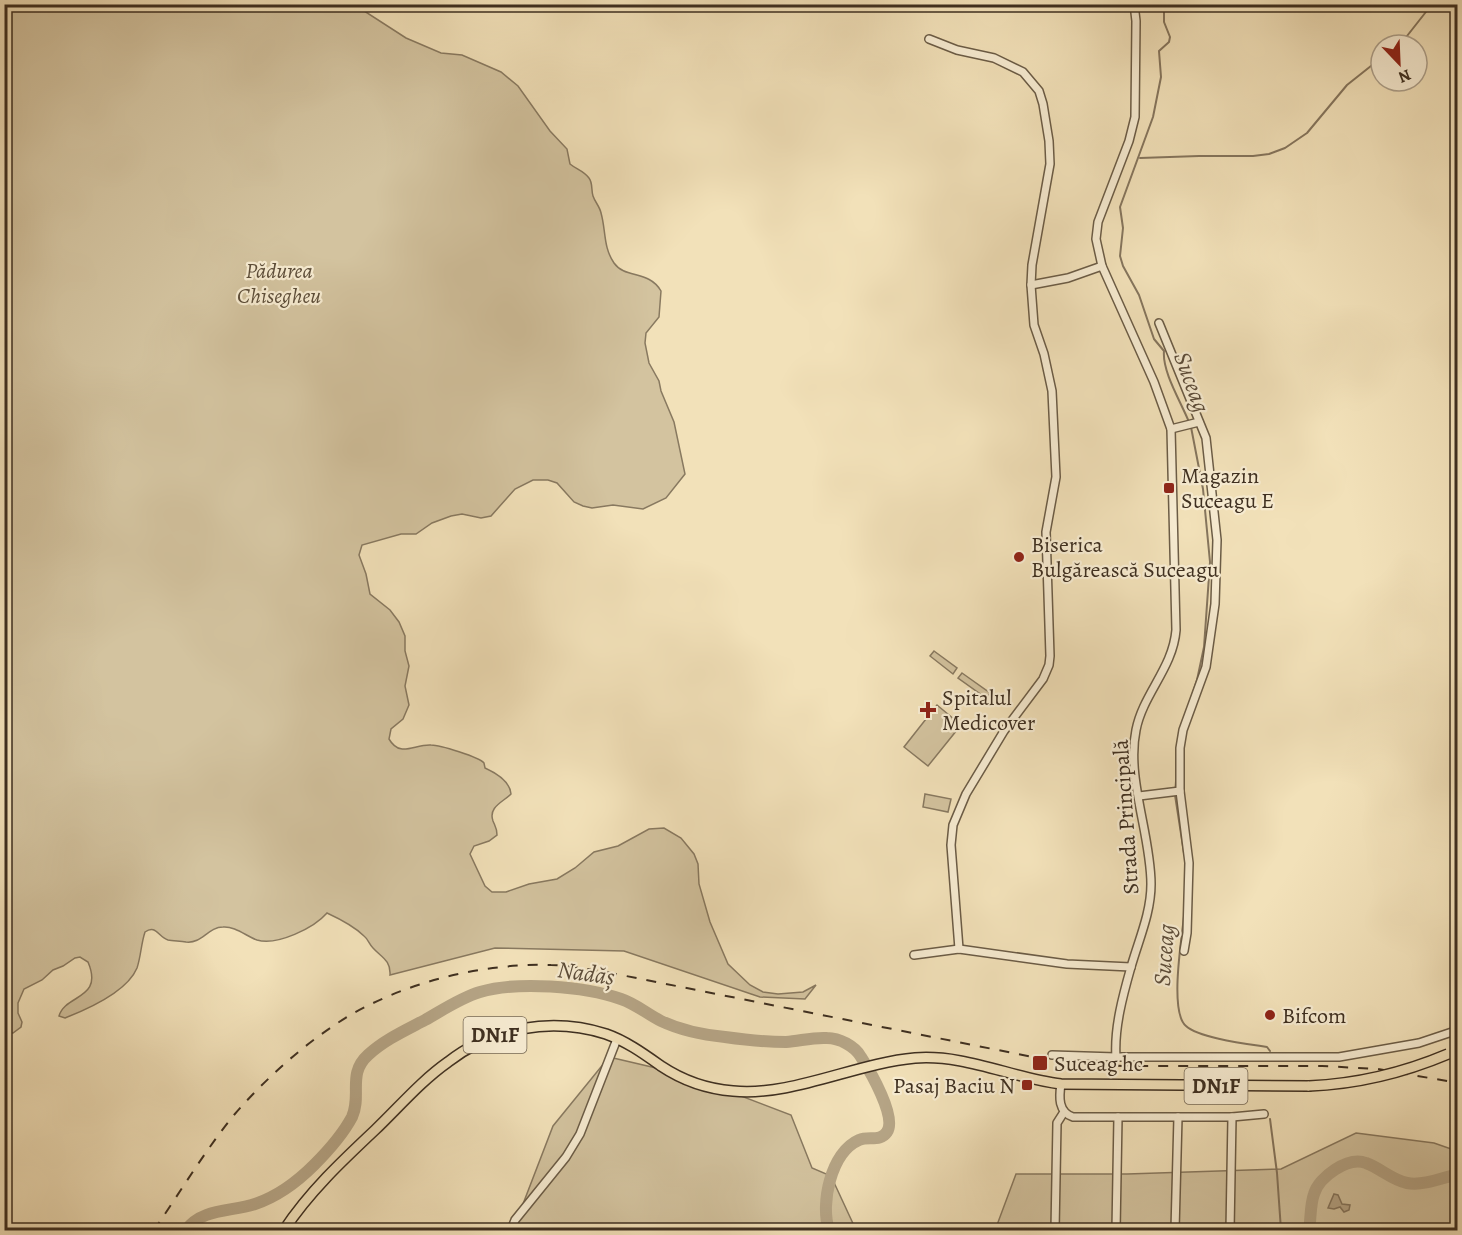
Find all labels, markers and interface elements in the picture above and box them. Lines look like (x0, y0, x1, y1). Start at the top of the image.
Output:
north arrow (1369, 33, 1429, 93)
text: N (1394, 63, 1414, 88)
park label: Pădurea Chisegheu (237, 256, 321, 311)
water label: Suceag (1166, 347, 1218, 417)
place label: Magazin Suceagu E (1181, 461, 1274, 516)
marker: Magazin Suceagu E (1162, 481, 1176, 495)
place label: Biserica Bulgărească Suceagu (1031, 530, 1219, 585)
marker: Biserica Bulgărească Suceagu (1012, 550, 1026, 564)
place label: Spitalul Medicover (942, 683, 1035, 738)
marker: Spitalul Medicover (919, 701, 937, 719)
street label: Strada Principală (1106, 738, 1146, 895)
water label: Suceag (1146, 923, 1182, 987)
water label: Nadăș (555, 953, 617, 993)
place label: Bifcom (1282, 1001, 1346, 1031)
marker: Bifcom (1263, 1008, 1277, 1022)
road number: DN1F (464, 1017, 526, 1053)
place label: Suceag hc (1054, 1049, 1143, 1079)
marker: Suceag hc (1031, 1054, 1049, 1072)
road number: DN1F (1184, 1068, 1248, 1104)
place label: Pasaj Baciu N (893, 1071, 1015, 1101)
marker: Pasaj Baciu N (1020, 1078, 1034, 1092)

